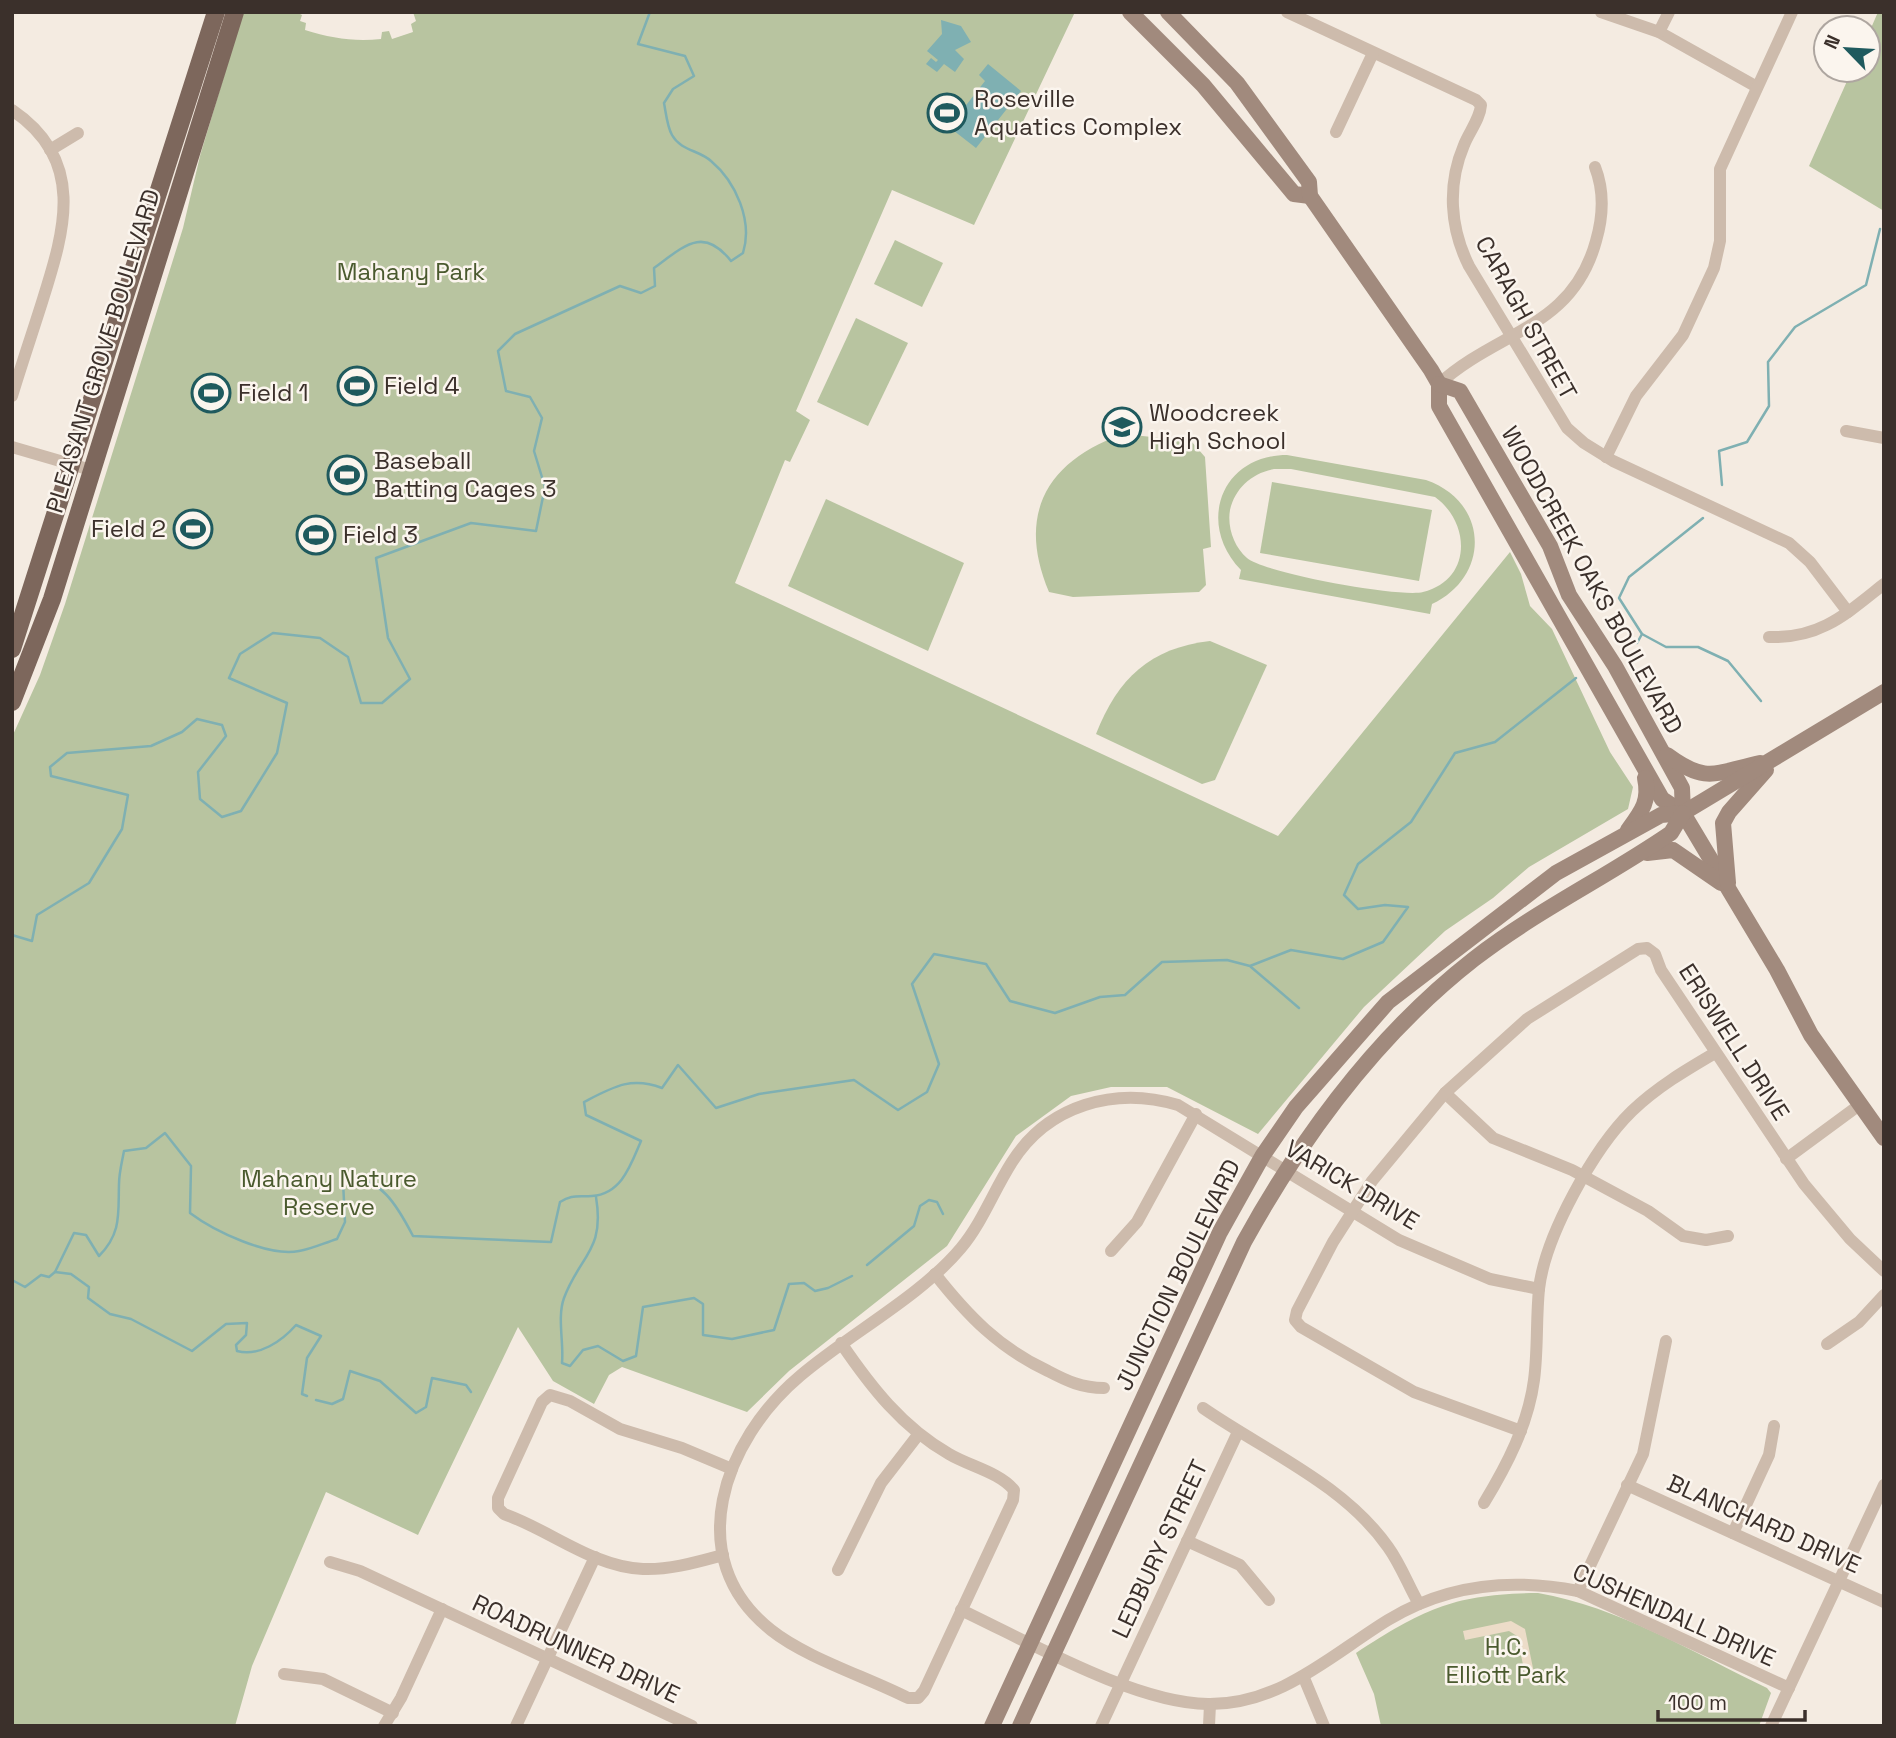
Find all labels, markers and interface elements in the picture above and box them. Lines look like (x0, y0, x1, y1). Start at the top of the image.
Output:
north arrow (1812, 14, 1882, 84)
text: N (1818, 31, 1846, 53)
place label: Roseville Aquatics Complex (974, 83, 1182, 142)
sports icon: Roseville Aquatics Complex (926, 92, 968, 134)
street label: PLEASANT GROVE BOULEVARD (38, 185, 167, 517)
street label: CARAGH STREET (1469, 230, 1584, 405)
park label: Mahany Park (337, 256, 485, 287)
sports icon: Field 4 (336, 365, 378, 407)
place label: Field 4 (384, 370, 460, 401)
sports icon: Field 1 (190, 372, 232, 414)
place label: Field 1 (238, 377, 309, 408)
place label: Woodcreek High School (1149, 397, 1286, 456)
school or university icon: Woodcreek High School (1101, 406, 1143, 448)
street label: WOODCREEK OAKS BOULEVARD (1495, 420, 1690, 739)
place label: Baseball Batting Cages 3 (374, 445, 556, 504)
sports icon: Baseball Batting Cages 3 (326, 454, 368, 496)
sports icon: Field 2 (172, 508, 214, 550)
place label: Field 2 (91, 513, 166, 544)
sports icon: Field 3 (295, 514, 337, 556)
place label: Field 3 (343, 519, 418, 550)
street label: ERISWELL DRIVE (1672, 957, 1797, 1126)
street label: VARICK DRIVE (1279, 1132, 1425, 1237)
street label: JUNCTION BOULEVARD (1108, 1154, 1247, 1396)
park label: Mahany Nature Reserve (241, 1163, 417, 1222)
street label: LEDBURY STREET (1105, 1455, 1214, 1643)
street label: BLANCHARD DRIVE (1663, 1467, 1866, 1580)
street label: CUSHENDALL DRIVE (1568, 1556, 1781, 1673)
street label: ROADRUNNER DRIVE (468, 1587, 685, 1710)
park label: H.C. Elliott Park (1446, 1631, 1566, 1690)
scale bar (1658, 1678, 1805, 1722)
text: 100 m (1668, 1689, 1727, 1716)

